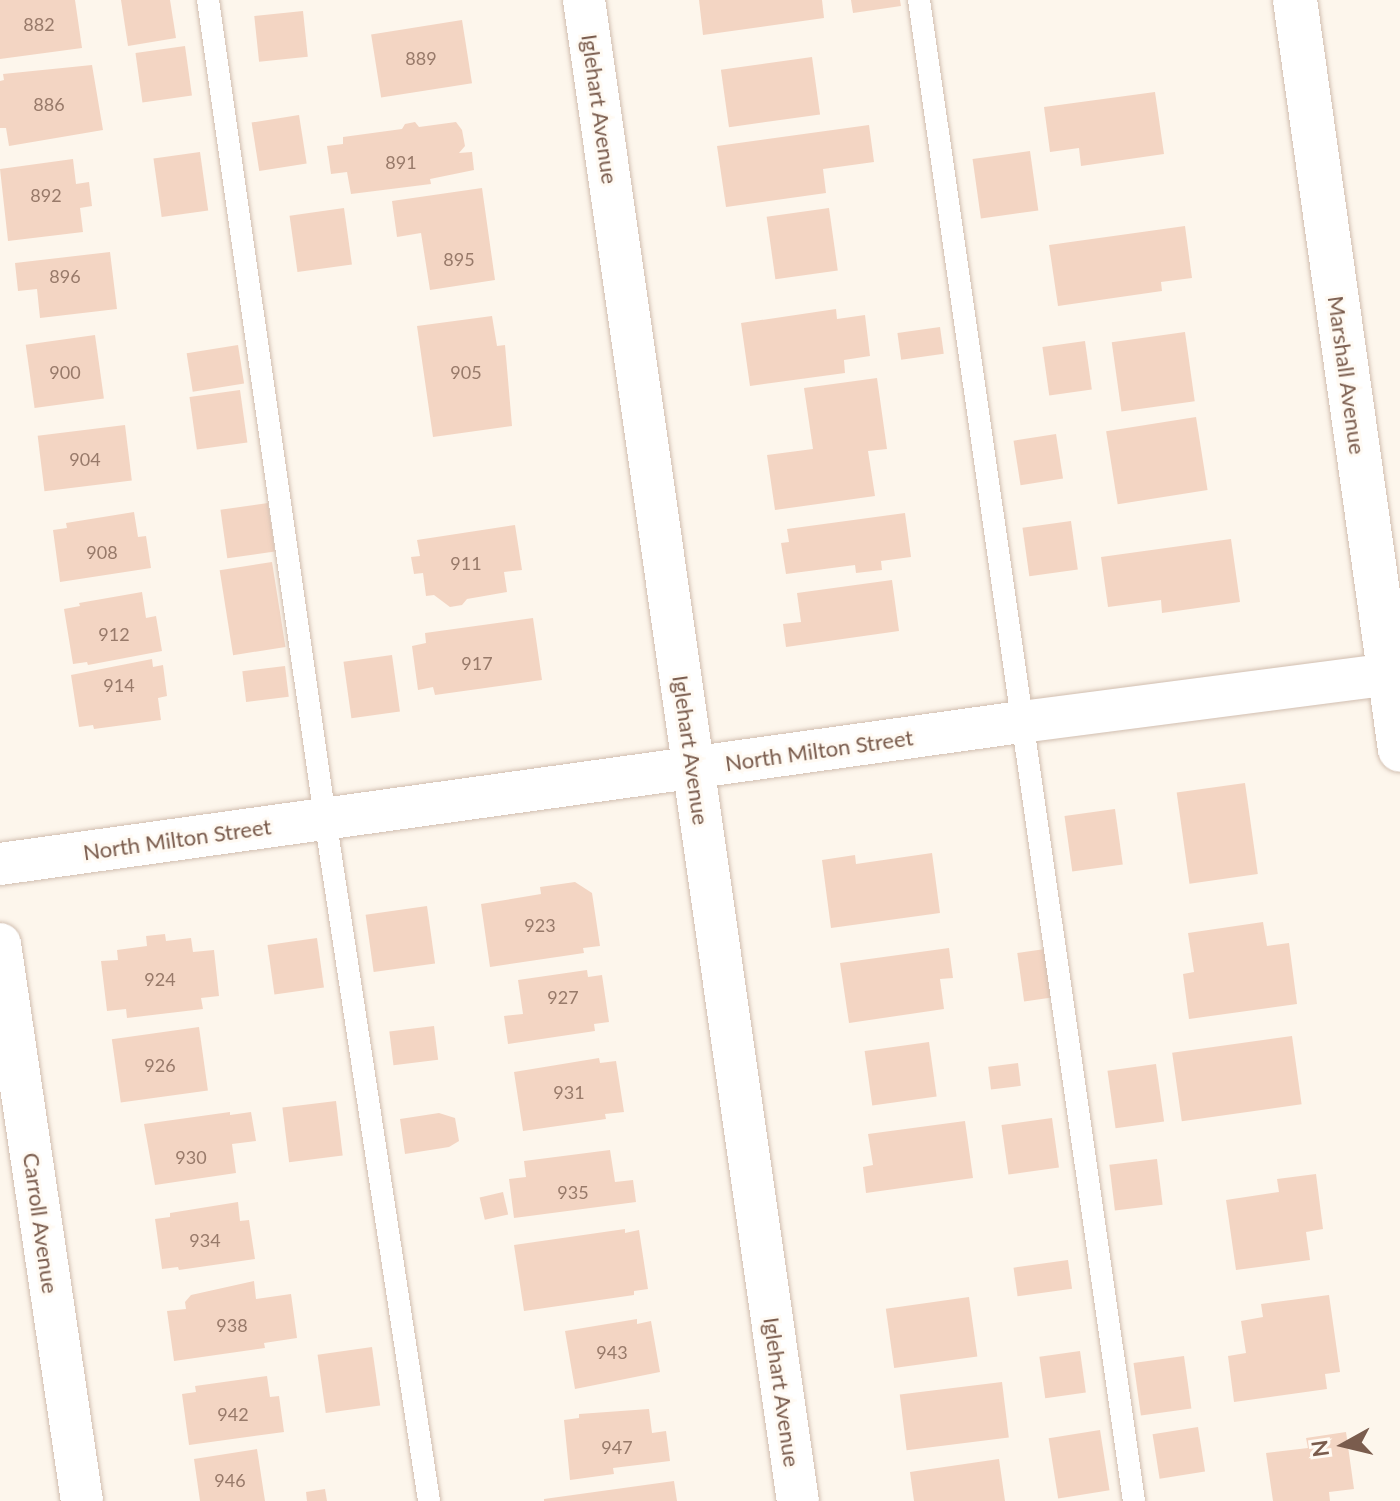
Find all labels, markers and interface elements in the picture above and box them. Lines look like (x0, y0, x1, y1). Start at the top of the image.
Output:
house number: 882 (23, 13, 55, 35)
street label: Iglehart Avenue (576, 32, 624, 186)
house number: 889 (405, 47, 437, 69)
house number: 886 (33, 93, 65, 115)
house number: 891 (385, 151, 417, 173)
house number: 892 (30, 184, 62, 206)
house number: 895 (443, 248, 475, 270)
house number: 896 (49, 265, 81, 287)
street label: Marshall Avenue (1323, 294, 1371, 456)
house number: 900 (49, 361, 81, 383)
house number: 905 (450, 361, 482, 383)
house number: 904 (69, 448, 101, 470)
house number: 908 (86, 541, 118, 563)
house number: 911 (450, 552, 482, 574)
house number: 912 (98, 623, 130, 645)
house number: 917 (461, 652, 493, 674)
street label: Iglehart Avenue (667, 673, 715, 827)
house number: 914 (103, 674, 135, 696)
street label: North Milton Street (723, 724, 915, 776)
street label: North Milton Street (81, 813, 273, 865)
house number: 923 (524, 914, 556, 936)
house number: 924 (144, 968, 176, 990)
house number: 927 (547, 986, 579, 1008)
house number: 926 (144, 1054, 176, 1076)
house number: 931 (553, 1081, 585, 1103)
house number: 930 (175, 1146, 207, 1168)
street label: Carroll Avenue (18, 1151, 64, 1295)
house number: 935 (557, 1181, 589, 1203)
house number: 934 (189, 1229, 221, 1251)
house number: 938 (216, 1314, 248, 1336)
street label: Iglehart Avenue (758, 1315, 806, 1469)
house number: 943 (596, 1341, 628, 1363)
house number: 942 (217, 1403, 249, 1425)
north arrow (1304, 1405, 1384, 1485)
house number: 947 (601, 1436, 633, 1458)
text: N (1305, 1438, 1334, 1459)
house number: 946 (214, 1469, 246, 1491)

